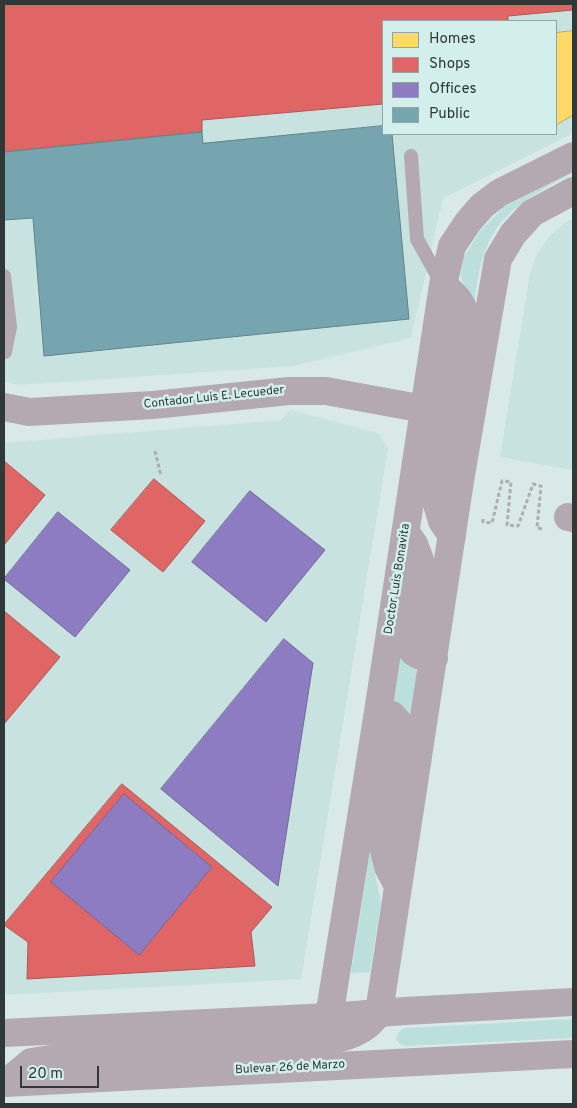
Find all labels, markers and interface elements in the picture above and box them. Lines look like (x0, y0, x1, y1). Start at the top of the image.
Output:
legend (382, 20, 557, 135)
text: Homes (429, 30, 476, 49)
text: Shops (429, 55, 470, 74)
text: Offices (429, 80, 476, 99)
text: Public (429, 105, 470, 124)
street label: Contador Luis E. Lecueder (143, 383, 285, 413)
street label: Doctor Luis Bonavita (382, 523, 414, 635)
scale bar (22, 1056, 101, 1088)
street label: Bulevar 26 de Marzo (235, 1058, 345, 1078)
text: 20 m (28, 1065, 63, 1084)

